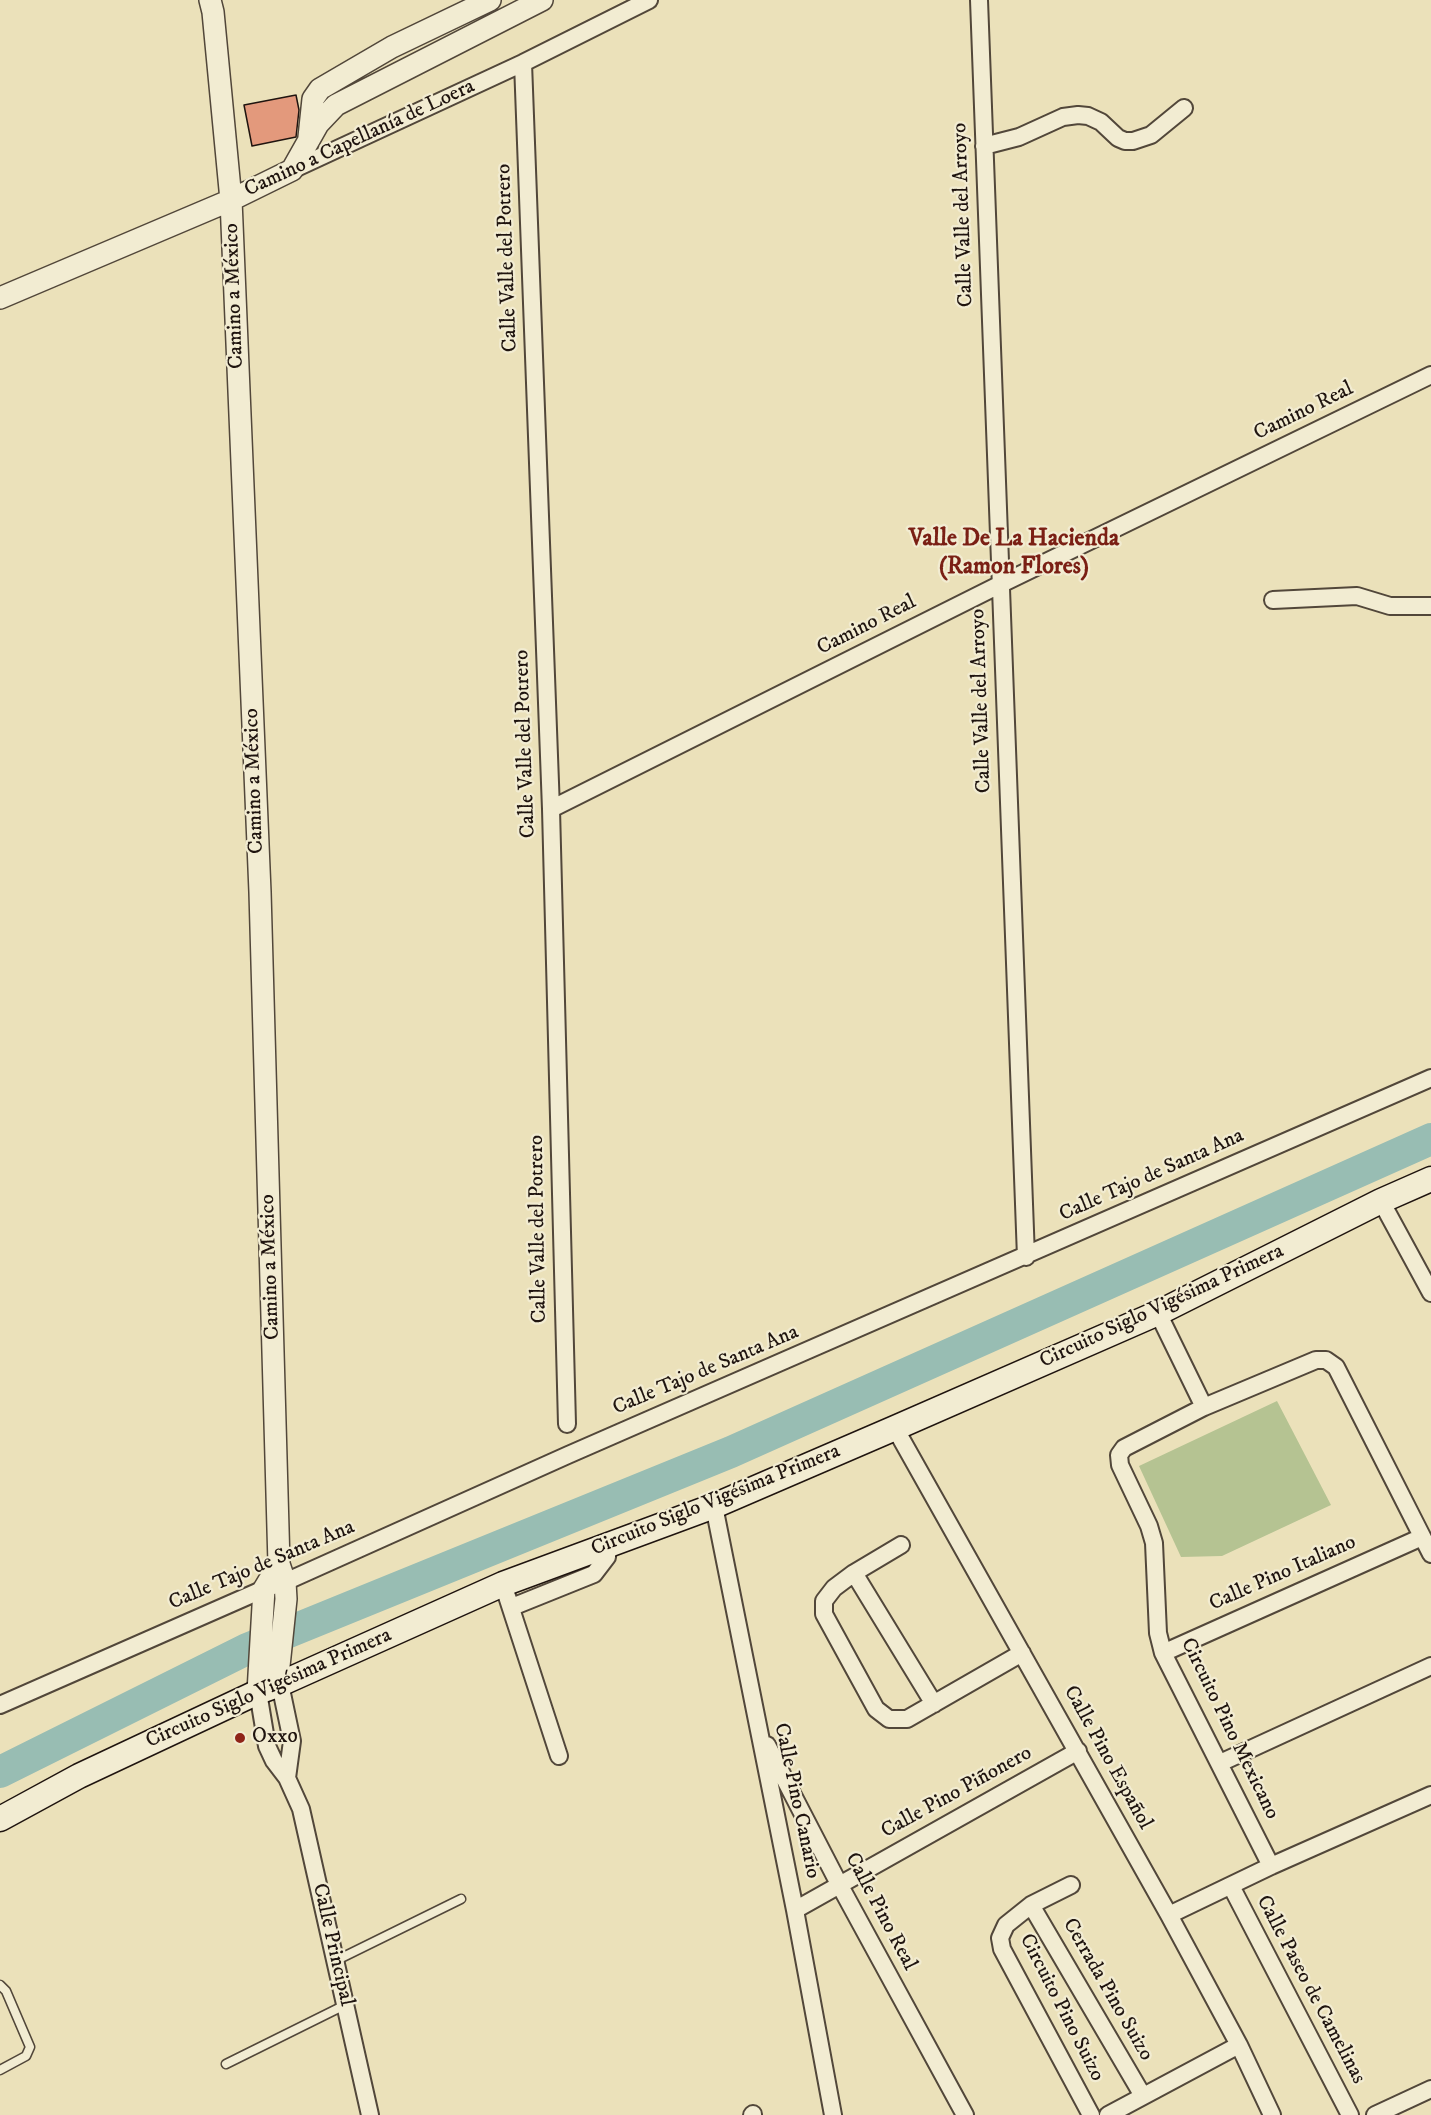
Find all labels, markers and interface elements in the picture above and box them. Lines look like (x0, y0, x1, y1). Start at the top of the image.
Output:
street label: Camino a Capellanía de Loera (241, 75, 479, 203)
street label: Calle Valle del Arroyo (948, 122, 980, 308)
street label: Calle Valle del Potrero (492, 163, 524, 353)
street label: Camino a México (220, 223, 250, 369)
street label: Camino Real (1250, 377, 1358, 447)
district label: Valle De La Hacienda (Ramon Flores) (909, 526, 1119, 582)
street label: Camino Real (813, 590, 921, 662)
street label: Calle Valle del Arroyo (966, 608, 998, 794)
street label: Calle Valle del Potrero (510, 649, 542, 839)
street label: Camino a México (240, 708, 270, 854)
street label: Calle Tajo de Santa Ana (1056, 1124, 1248, 1228)
street label: Calle Valle del Potrero (525, 1135, 553, 1323)
street label: Camino a México (256, 1194, 286, 1340)
street label: Circuito Siglo Vigésima Primera (1036, 1239, 1288, 1375)
street label: Calle Tajo de Santa Ana (609, 1320, 803, 1422)
street label: Circuito Siglo Vigésima Primera (588, 1439, 844, 1563)
street label: Calle Tajo de Santa Ana (165, 1515, 359, 1617)
street label: Calle Pino Italiano (1206, 1530, 1360, 1618)
street label: Circuito Siglo Vigésima Primera (142, 1623, 396, 1755)
street label: Circuito Pino Mexicano (1174, 1634, 1284, 1824)
street label: Calle Pino Español (1057, 1682, 1157, 1834)
street label: Calle Pino Canario (767, 1721, 825, 1881)
place label: Oxxo (252, 1725, 298, 1751)
marker: Oxxo (233, 1731, 247, 1745)
street label: Calle Pino Piñonero (877, 1741, 1037, 1845)
street label: Calle Pino Real (838, 1849, 922, 1975)
street label: Calle Principal (306, 1881, 358, 2009)
street label: Calle Paseo de Camelinas (1250, 1891, 1370, 2089)
street label: Cerrada Pino Suizo (1056, 1914, 1158, 2066)
street label: Circuito Pino Suizo (1013, 1930, 1109, 2086)

